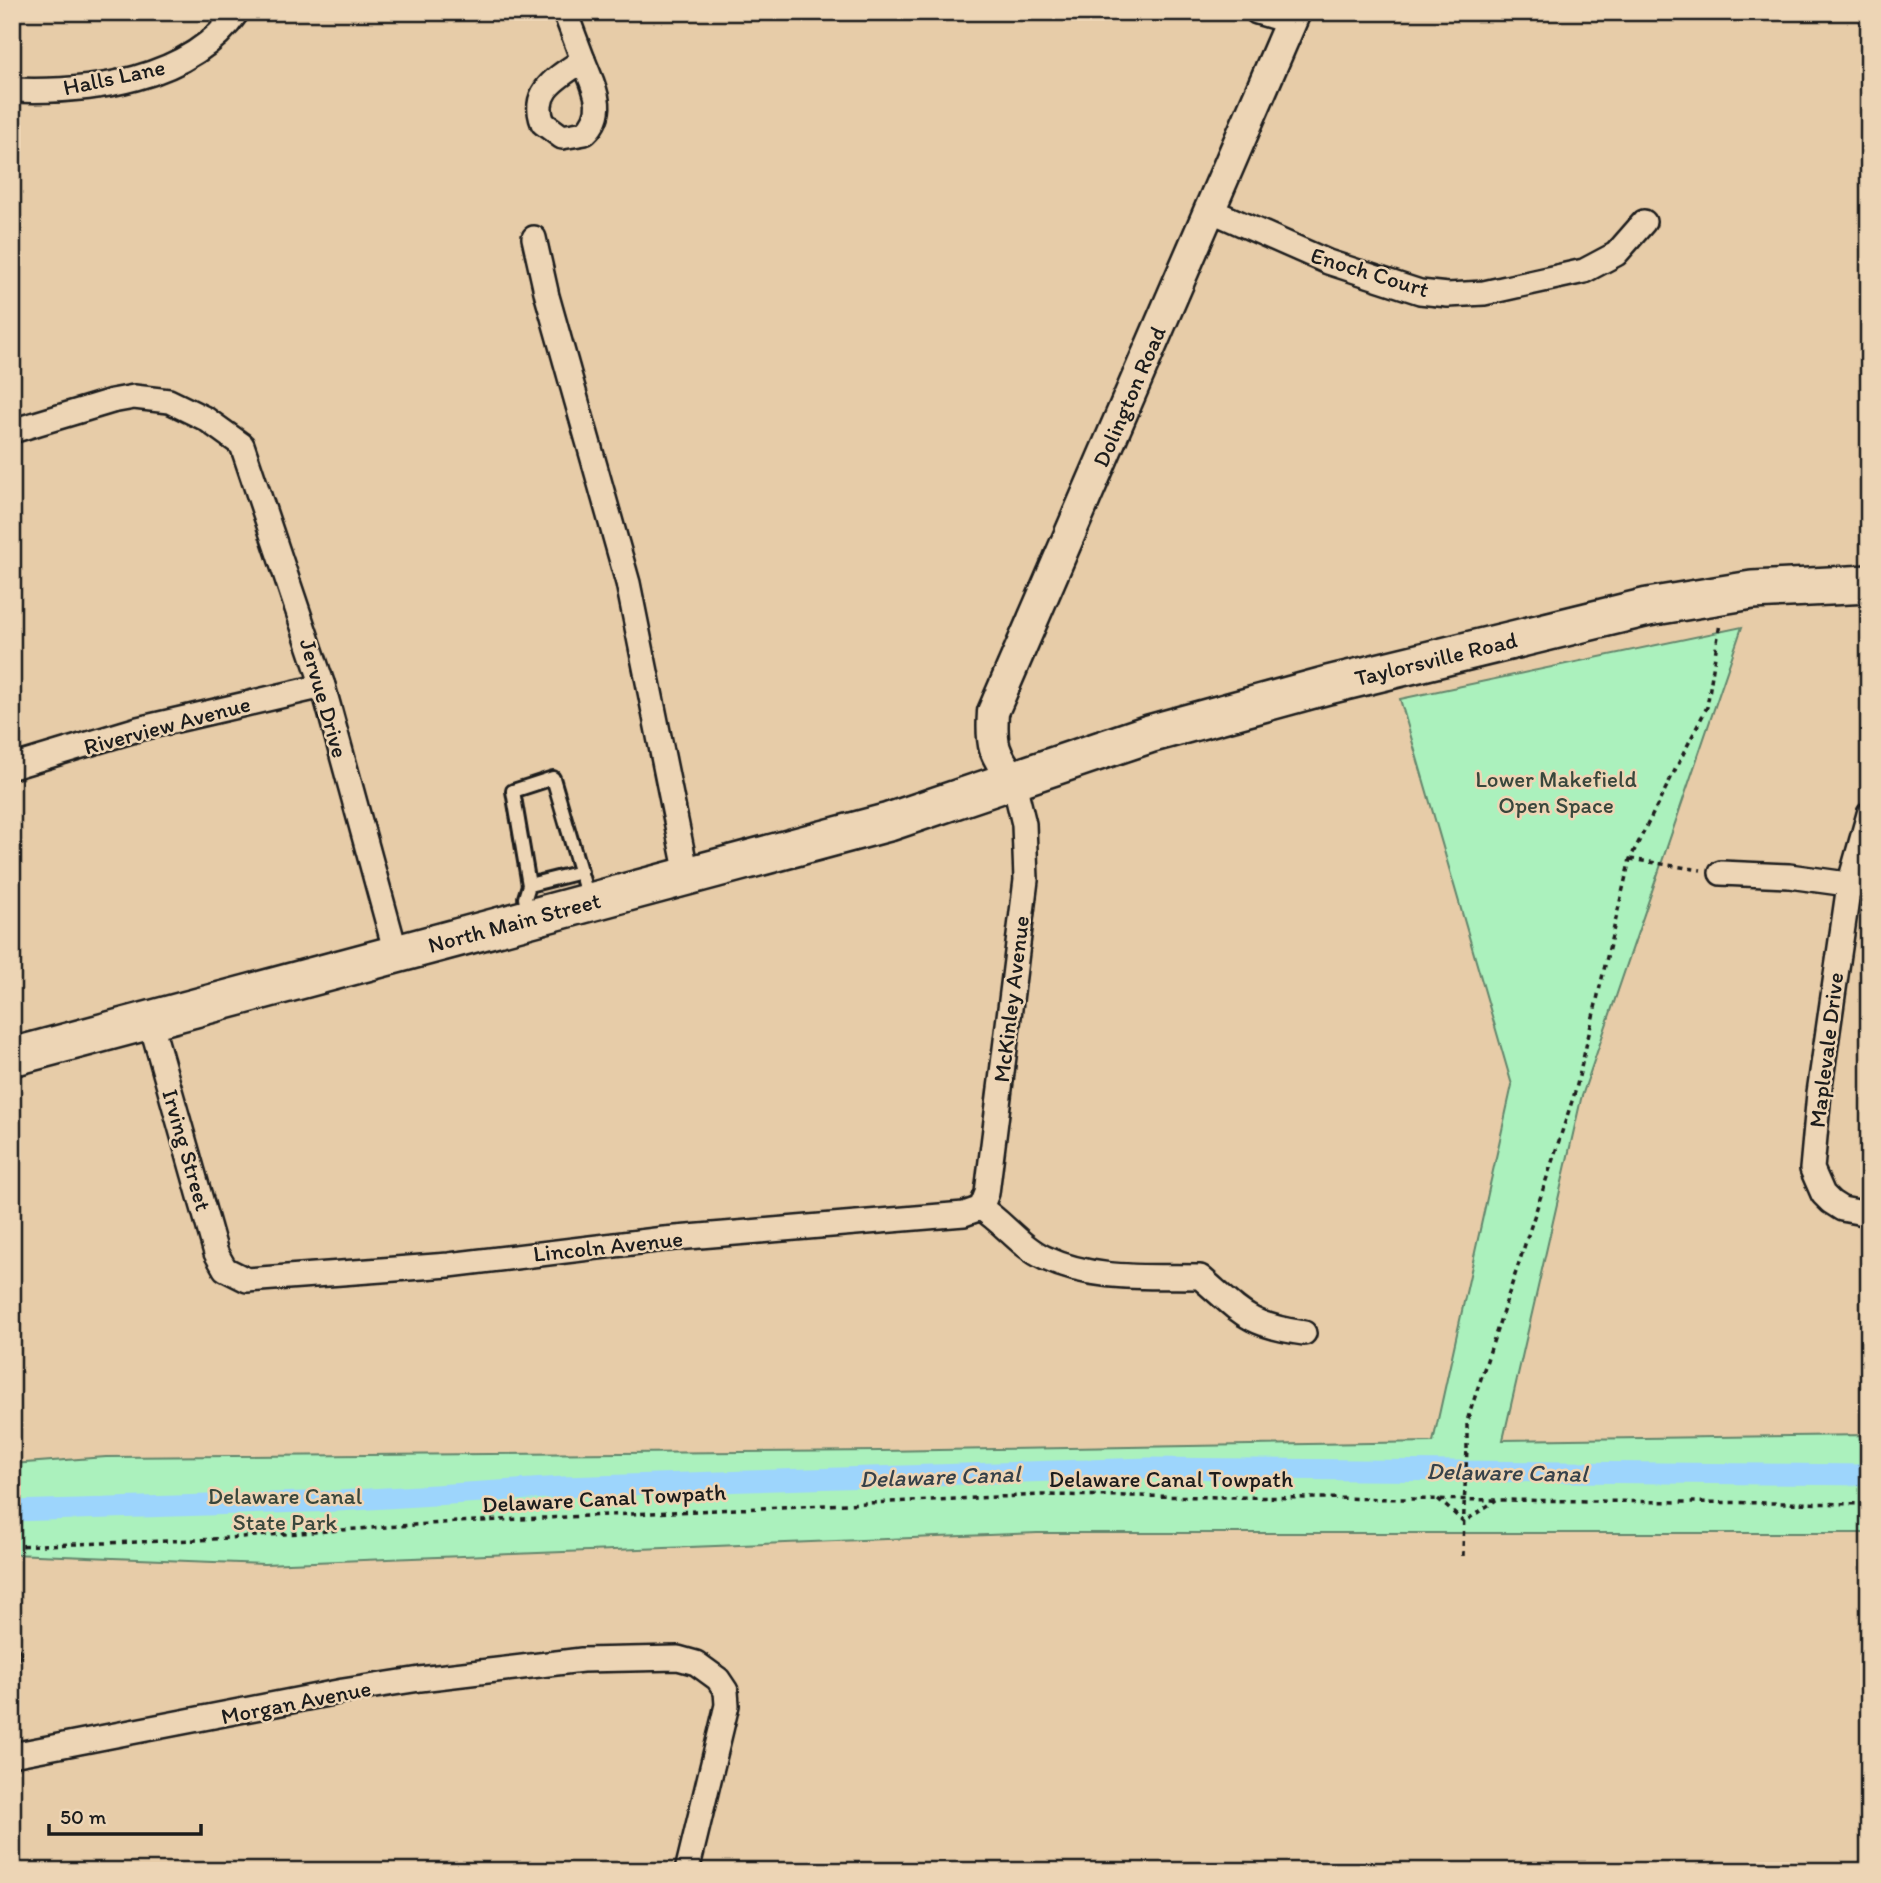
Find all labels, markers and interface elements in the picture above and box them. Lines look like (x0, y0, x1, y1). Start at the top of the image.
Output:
street label: Halls Lane (60, 53, 168, 101)
street label: Enoch Court (1308, 241, 1433, 303)
street label: Dolington Road (1086, 321, 1172, 471)
street label: Taylorsville Road (1352, 625, 1520, 692)
street label: Jervue Drive (294, 635, 354, 761)
street label: Riverview Avenue (81, 689, 253, 761)
park label: Lower Makefield Open Space (1475, 765, 1637, 819)
street label: North Main Street (425, 886, 604, 959)
street label: McKinley Avenue (987, 914, 1035, 1084)
street label: Maplevale Drive (1803, 971, 1849, 1129)
street label: Irving Street (156, 1086, 218, 1214)
street label: Lincoln Avenue (532, 1224, 684, 1268)
water label: Delaware Canal (1426, 1456, 1590, 1488)
water label: Delaware Canal (859, 1459, 1023, 1493)
street label: Delaware Canal Towpath (1049, 1465, 1293, 1493)
street label: Delaware Canal Towpath (481, 1478, 727, 1518)
park label: Delaware Canal State Park (208, 1482, 363, 1536)
street label: Morgan Avenue (219, 1674, 373, 1730)
scale bar (49, 1792, 201, 1836)
text: 50 m (60, 1804, 107, 1829)

